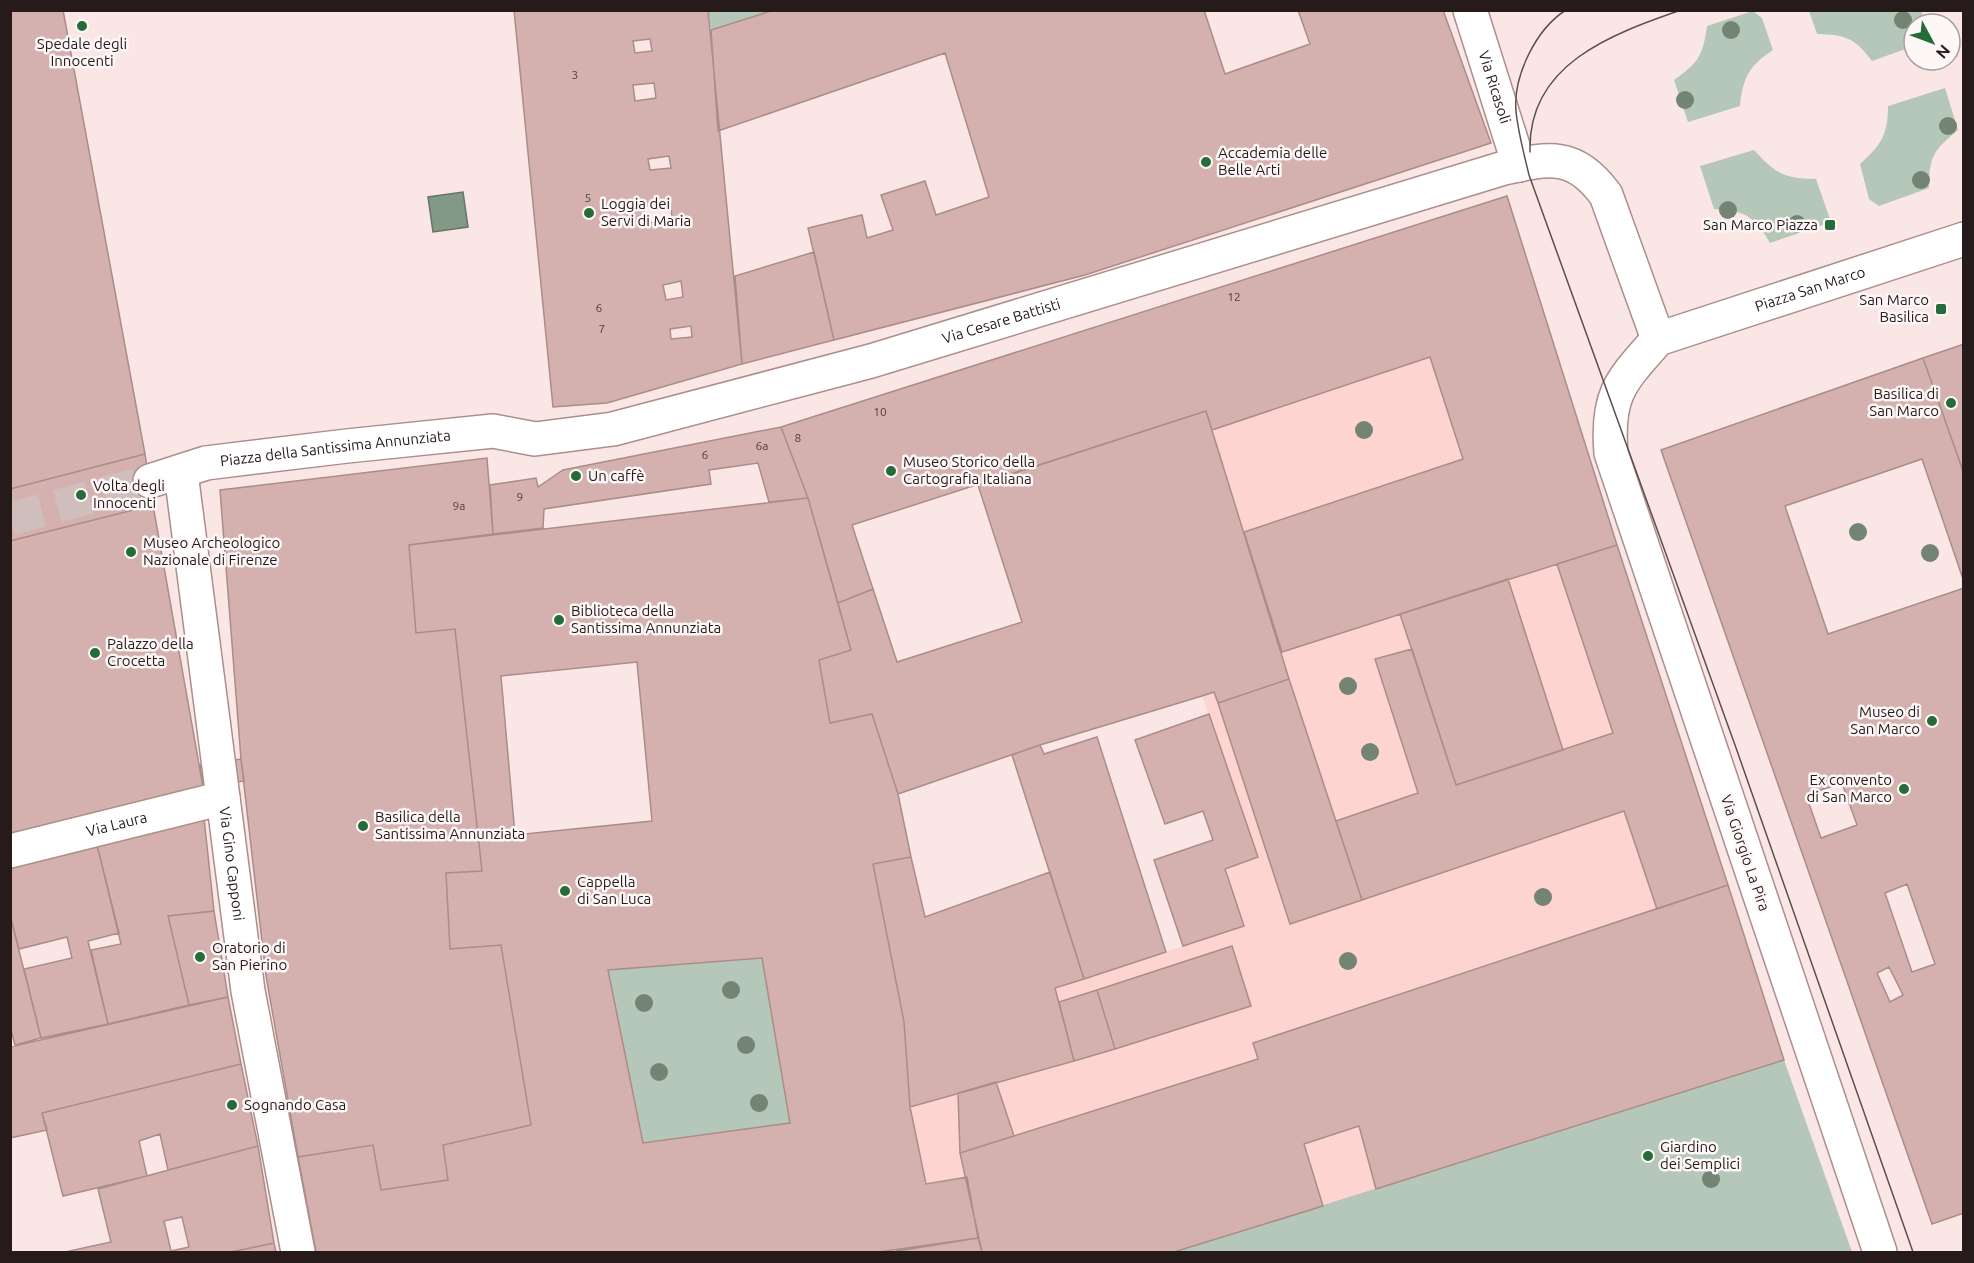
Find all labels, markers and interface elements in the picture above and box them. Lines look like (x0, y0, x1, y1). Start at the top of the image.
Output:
north arrow (1902, 12, 1962, 72)
marker: Spedale degli Innocenti (75, 19, 89, 33)
place label: Spedale degli Innocenti (37, 35, 127, 69)
text: N (1933, 41, 1954, 62)
street label: Via Ricasoli (1475, 49, 1514, 126)
house number: 3 (572, 68, 578, 81)
place label: Accademia delle Belle Arti (1218, 144, 1327, 178)
marker: Accademia delle Belle Arti (1199, 155, 1213, 169)
house number: 5 (585, 191, 591, 204)
place label: Loggia dei Servi di Maria (601, 195, 691, 229)
marker: Loggia dei Servi di Maria (582, 206, 596, 220)
place label: San Marco Piazza (1703, 216, 1818, 233)
marker: San Marco Piazza (1823, 218, 1837, 232)
street label: Piazza San Marco (1753, 263, 1867, 315)
house number: 12 (1227, 290, 1241, 303)
place label: San Marco Basilica (1859, 291, 1929, 325)
street label: Via Cesare Battisti (940, 295, 1062, 347)
house number: 6 (596, 301, 603, 314)
marker: San Marco Basilica (1934, 302, 1948, 316)
house number: 7 (599, 322, 605, 335)
place label: Basilica di San Marco (1869, 385, 1939, 419)
marker: Basilica di San Marco (1944, 396, 1958, 410)
house number: 10 (873, 405, 887, 418)
street label: Piazza della Santissima Annunziata (219, 426, 451, 469)
house number: 8 (795, 431, 802, 444)
house number: 6a (756, 439, 768, 452)
house number: 6 (702, 448, 709, 461)
place label: Museo Storico della Cartografia Italiana (903, 453, 1035, 487)
marker: Museo Storico della Cartografia Italiana (884, 464, 898, 478)
place label: Un caffè (588, 467, 645, 484)
marker: Un caffè (569, 469, 583, 483)
place label: Volta degli Innocenti (93, 477, 165, 511)
marker: Volta degli Innocenti (74, 488, 88, 502)
house number: 9 (517, 490, 523, 503)
house number: 9a (453, 499, 465, 512)
place label: Museo Archeologico Nazionale di Firenze (143, 534, 280, 568)
marker: Museo Archeologico Nazionale di Firenze (124, 545, 138, 559)
place label: Biblioteca della Santissima Annunziata (571, 602, 721, 636)
marker: Biblioteca della Santissima Annunziata (552, 613, 566, 627)
place label: Palazzo della Crocetta (107, 635, 194, 669)
marker: Palazzo della Crocetta (88, 646, 102, 660)
place label: Museo di San Marco (1850, 703, 1920, 737)
marker: Museo di San Marco (1925, 714, 1939, 728)
place label: Ex convento di San Marco (1806, 771, 1892, 805)
marker: Ex convento di San Marco (1897, 782, 1911, 796)
street label: Via Giorgio La Pira (1718, 792, 1773, 913)
street label: Via Gino Capponi (216, 806, 248, 922)
street label: Via Laura (84, 808, 149, 840)
place label: Basilica della Santissima Annunziata (375, 808, 525, 842)
marker: Basilica della Santissima Annunziata (356, 819, 370, 833)
place label: Cappella di San Luca (577, 873, 651, 907)
marker: Cappella di San Luca (558, 884, 572, 898)
place label: Oratorio di San Pierino (212, 939, 287, 973)
marker: Oratorio di San Pierino (193, 950, 207, 964)
place label: Sognando Casa (244, 1096, 346, 1113)
marker: Sognando Casa (225, 1098, 239, 1112)
place label: Giardino dei Semplici (1660, 1138, 1740, 1172)
marker: Giardino dei Semplici (1641, 1149, 1655, 1163)

